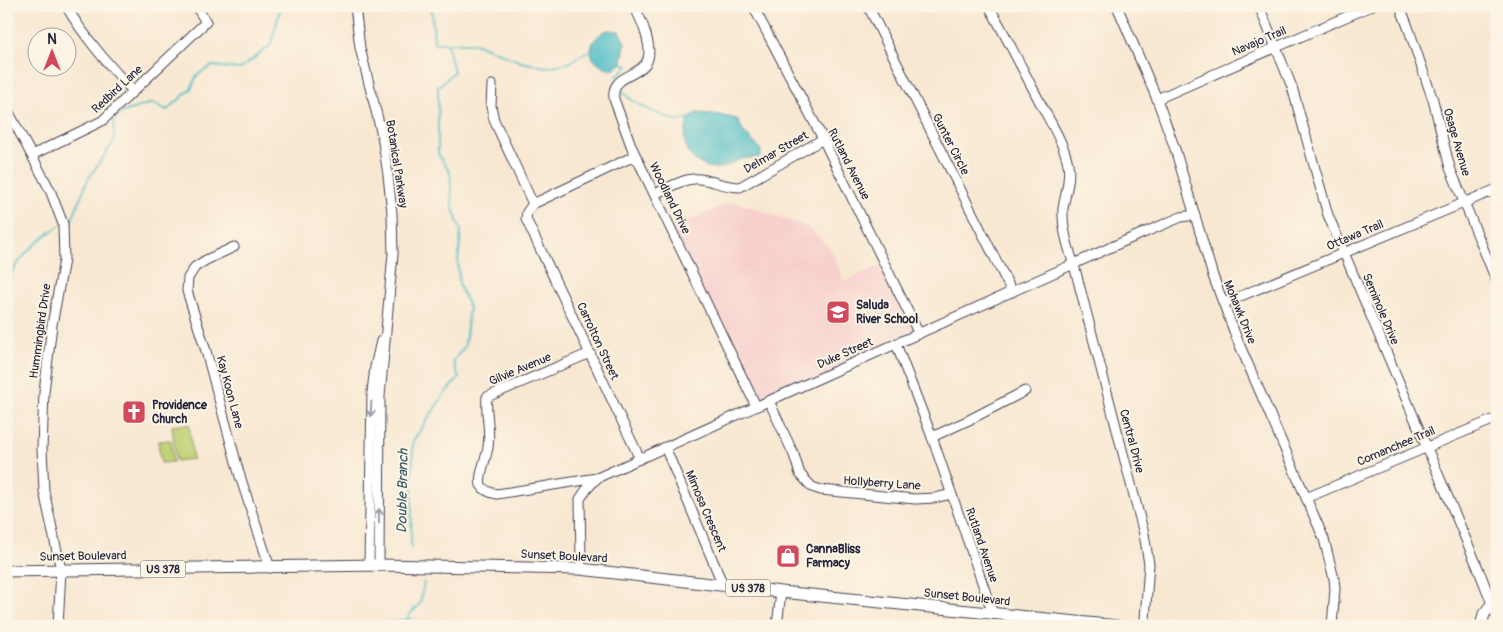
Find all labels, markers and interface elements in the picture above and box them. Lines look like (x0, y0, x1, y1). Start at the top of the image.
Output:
street label: Navajo Trail (1230, 23, 1289, 60)
north arrow (28, 28, 78, 78)
text: N (47, 31, 57, 48)
street label: Redbird Lane (89, 62, 146, 117)
street label: Osage Avenue (1440, 106, 1473, 178)
street label: Gunter Circle (929, 111, 972, 178)
street label: Botanical Parkway (382, 119, 411, 209)
street label: Rutland Avenue (824, 126, 873, 202)
street label: Delmar Street (741, 128, 811, 177)
street label: Woodland Drive (646, 160, 693, 237)
street label: Ottawa Trail (1325, 217, 1386, 254)
street label: Seminole Drive (1359, 271, 1402, 347)
street label: Mohawk Drive (1220, 278, 1259, 346)
street label: Hummingbird Drive (26, 283, 55, 379)
place label: Saluda River School (856, 298, 918, 327)
school or university icon: Saluda River School (825, 299, 851, 325)
street label: Carrolton Street (573, 300, 622, 382)
street label: Duke Street (815, 334, 876, 372)
street label: Gilvie Avenue (487, 350, 554, 389)
street label: Kay Koon Lane (213, 354, 246, 430)
place label: Providence Church (152, 398, 208, 427)
church icon: Providence Church (121, 399, 147, 425)
one-way arrow (366, 400, 376, 416)
street label: Central Drive (1116, 408, 1147, 475)
street label: Comanchee Trail (1355, 423, 1438, 470)
water label: Double Branch (393, 447, 412, 533)
street label: Mimosa Crescent (682, 468, 730, 554)
street label: Hollyberry Lane (843, 473, 921, 494)
street label: Rutland Avenue (962, 506, 1001, 585)
one-way arrow (374, 508, 384, 524)
place label: CannaBliss Farmacy (806, 542, 861, 571)
shop icon: CannaBliss Farmacy (775, 543, 801, 569)
street label: Sunset Boulevard (520, 547, 608, 566)
street label: Sunset Boulevard (39, 548, 127, 565)
road number: US 378 (140, 560, 186, 578)
road number: US 378 (726, 580, 770, 596)
street label: Sunset Boulevard (923, 585, 1011, 610)

